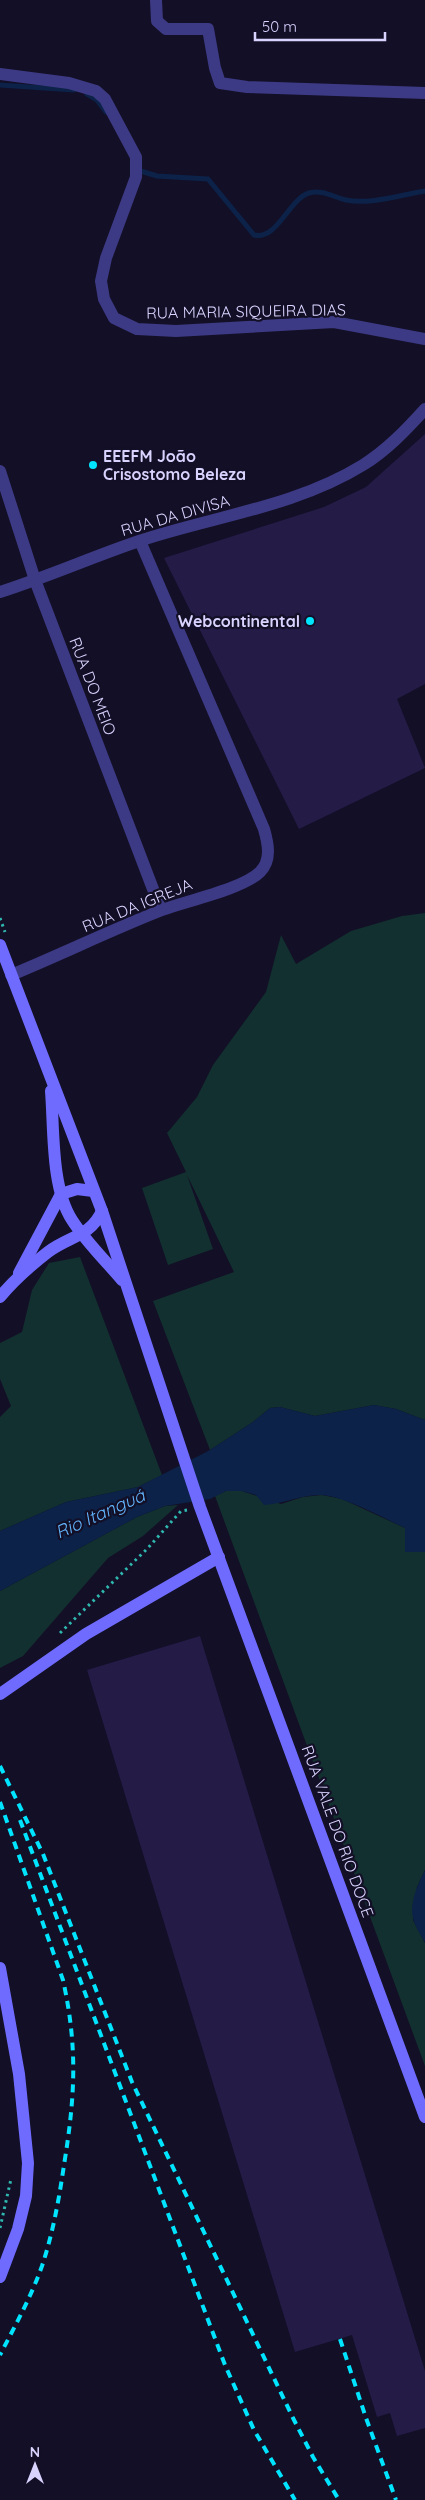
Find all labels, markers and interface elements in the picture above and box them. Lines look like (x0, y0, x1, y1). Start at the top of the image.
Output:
scale bar (255, 10, 385, 42)
text: 50 m (262, 17, 297, 36)
street label: RUA MARIA SIQUEIRA DIAS (146, 299, 346, 323)
place label: EEEFM João Crisostomo Beleza (103, 446, 246, 484)
marker: EEEFM João Crisostomo Beleza (87, 459, 99, 471)
street label: RUA DA DIVISA (118, 490, 232, 540)
place label: Webcontinental (178, 611, 300, 631)
marker: Webcontinental (304, 615, 316, 627)
street label: RUA DO MEIO (65, 634, 121, 738)
street label: RUA DA IGREJA (79, 874, 195, 936)
water label: Rio Itanguá (51, 1483, 149, 1544)
street label: RUA VALE DO RIO DOCE (298, 1742, 378, 1920)
north arrow (10, 2440, 60, 2490)
text: N (30, 2443, 40, 2461)

